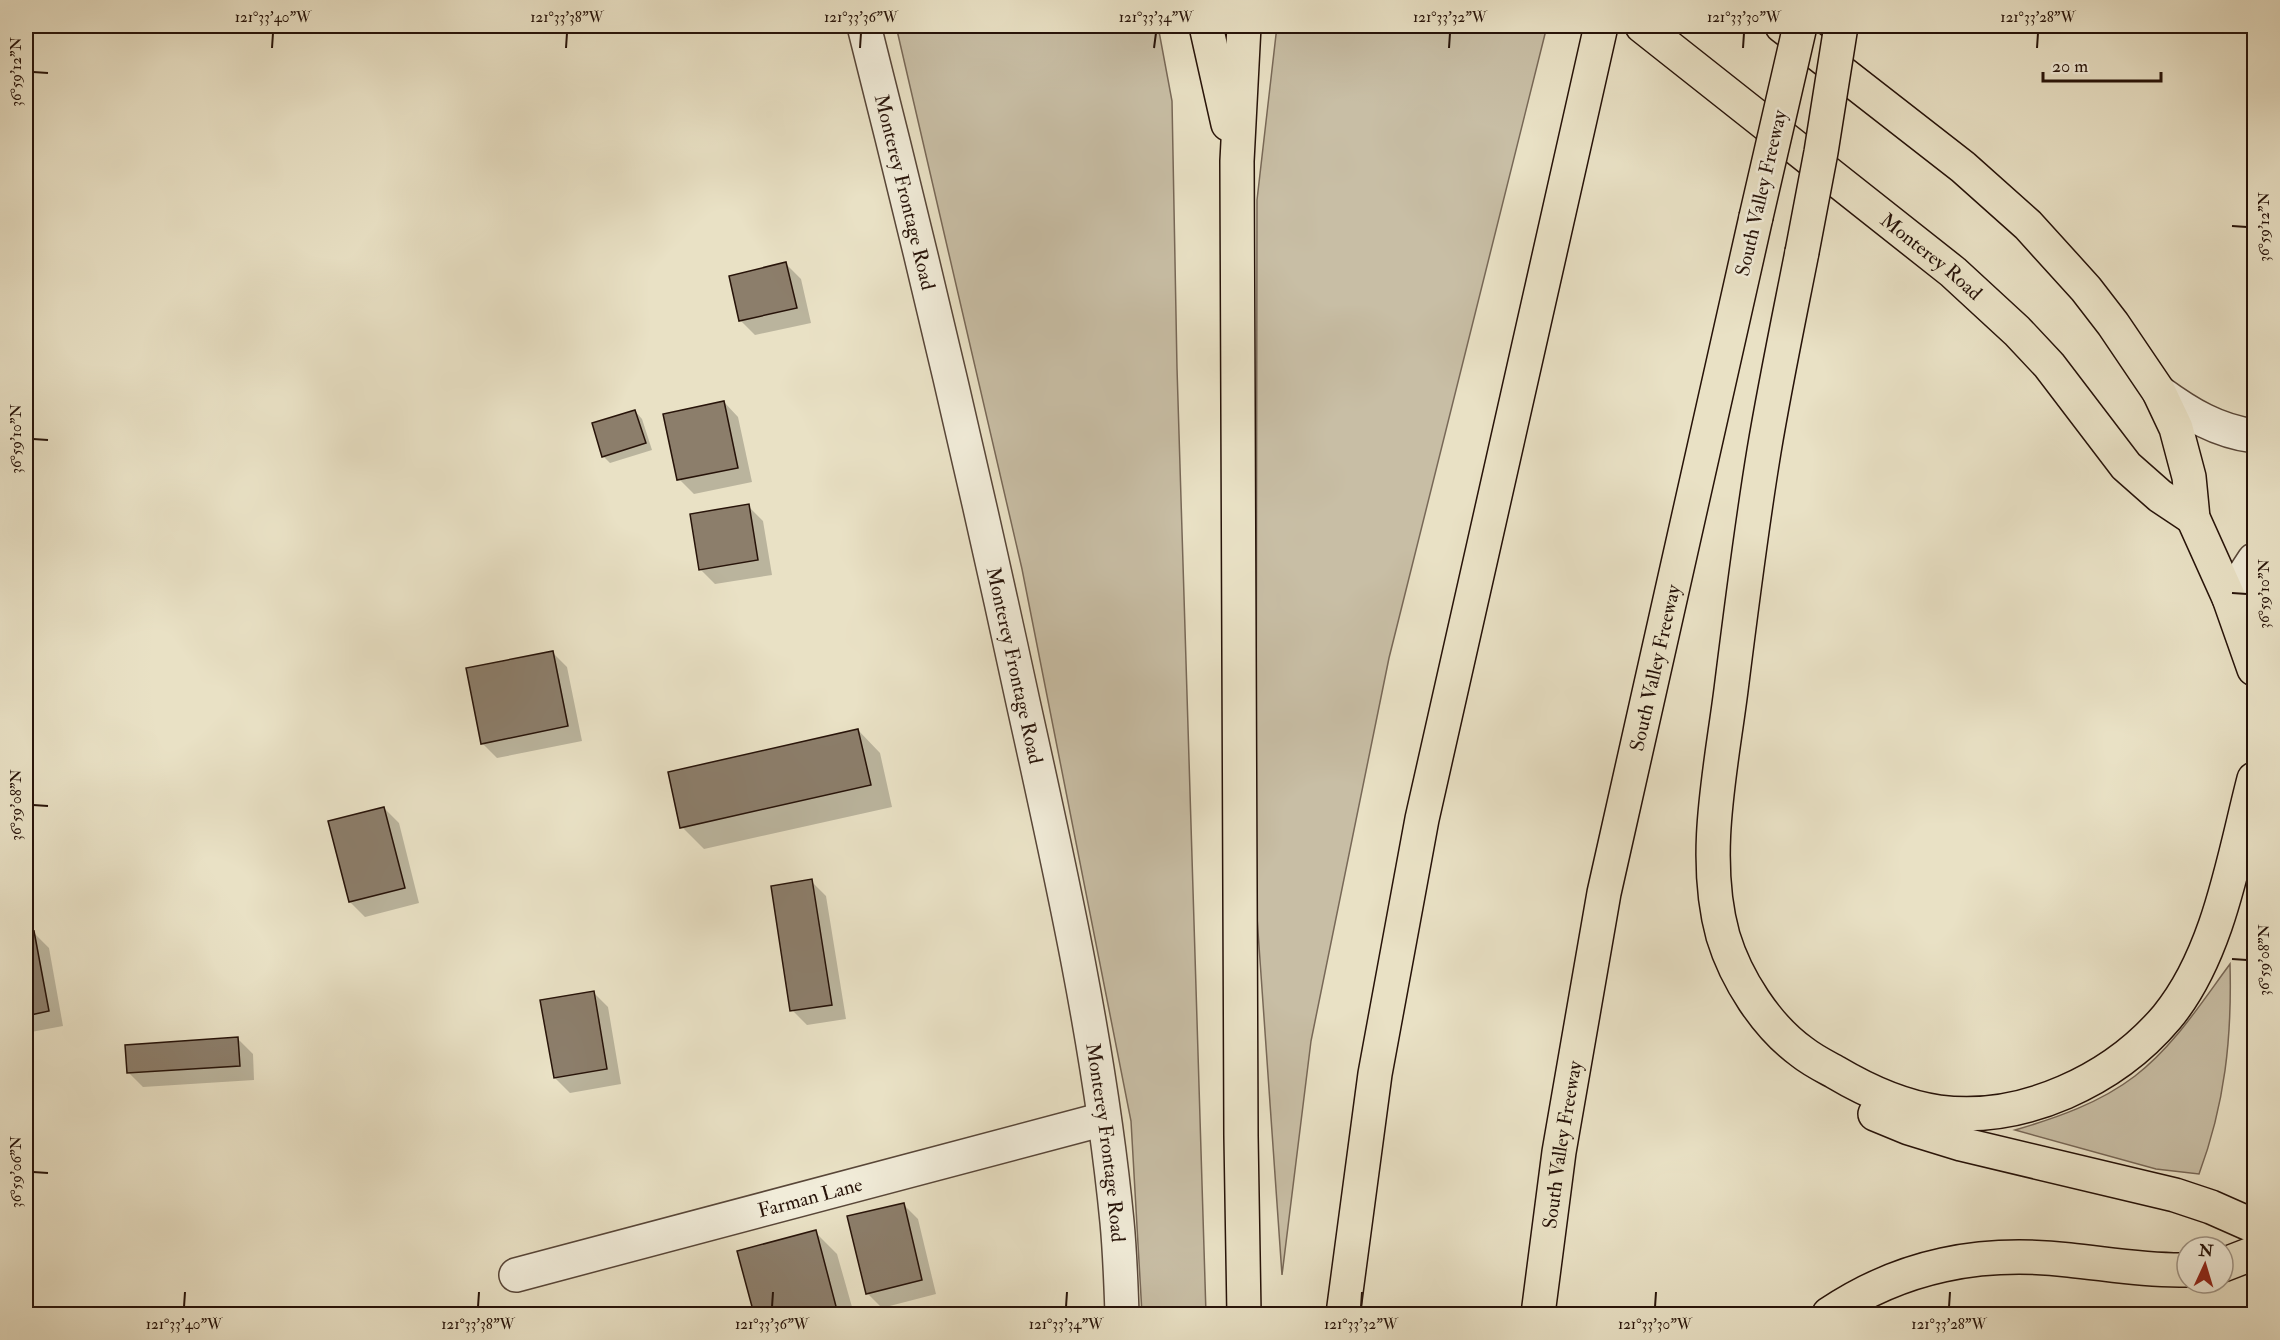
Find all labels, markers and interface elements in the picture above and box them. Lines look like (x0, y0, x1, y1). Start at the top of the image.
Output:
text: 121°33'40"W (235, 8, 312, 27)
text: 121°33'38"W (530, 8, 605, 27)
text: 121°33'36"W (824, 8, 899, 27)
text: 121°33'34"W (1119, 8, 1194, 27)
text: 121°33'32"W (1413, 8, 1488, 27)
text: 121°33'30"W (1707, 8, 1782, 27)
text: 121°33'28"W (2000, 8, 2076, 27)
text: 36°59'12"N (7, 37, 26, 107)
scale bar (2043, 45, 2162, 83)
text: 20 m (2052, 55, 2088, 78)
street label: Monterey Frontage Road (869, 91, 941, 293)
street label: South Valley Freeway (1730, 106, 1793, 278)
text: 36°59'12"N (2255, 192, 2274, 262)
street label: Monterey Road (1876, 207, 1988, 305)
text: 36°59'10"N (7, 404, 26, 474)
text: 36°59'10"N (2255, 559, 2274, 629)
street label: Monterey Frontage Road (981, 565, 1049, 766)
street label: South Valley Freeway (1624, 581, 1686, 753)
text: 36°59'08"N (7, 769, 26, 841)
text: 36°59'08"N (2255, 924, 2274, 996)
street label: Monterey Frontage Road (1080, 1041, 1131, 1243)
street label: South Valley Freeway (1537, 1057, 1587, 1230)
text: 36°59'06"N (7, 1135, 26, 1208)
street label: Farman Lane (755, 1171, 865, 1223)
north arrow (2175, 1235, 2235, 1295)
text: N (2197, 1240, 2214, 1262)
text: 121°33'40"W (146, 1315, 223, 1334)
text: 121°33'38"W (441, 1315, 516, 1334)
text: 121°33'36"W (735, 1315, 810, 1334)
text: 121°33'34"W (1029, 1315, 1104, 1334)
text: 121°33'32"W (1324, 1315, 1399, 1334)
text: 121°33'30"W (1618, 1315, 1693, 1334)
text: 121°33'28"W (1911, 1315, 1987, 1334)

